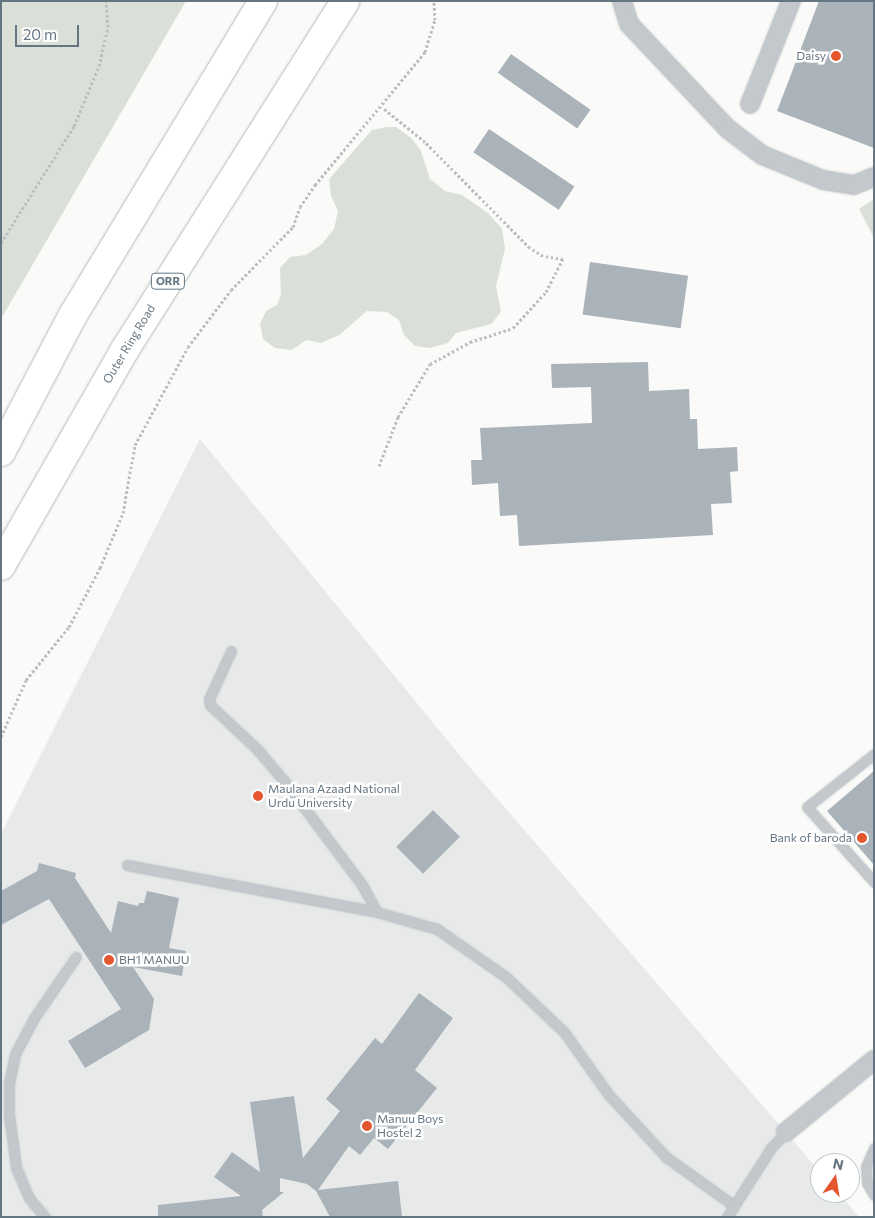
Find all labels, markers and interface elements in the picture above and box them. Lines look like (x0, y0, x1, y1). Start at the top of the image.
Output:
scale bar (18, 15, 81, 47)
text: 20 m (23, 25, 57, 43)
place label: Daisy (796, 49, 826, 63)
marker: Daisy (830, 50, 842, 62)
road number: ORR (150, 272, 186, 290)
street label: Outer Ring Road (100, 302, 158, 386)
place label: Maulana Azaad National Urdu University (268, 782, 400, 810)
marker: Maulana Azaad National Urdu University (252, 790, 264, 802)
place label: Bank of baroda (770, 831, 852, 845)
marker: Bank of baroda (856, 832, 868, 844)
place label: BH1 MANUU (119, 953, 190, 967)
marker: BH1 MANUU (103, 954, 115, 966)
place label: Manuu Boys Hostel 2 (377, 1112, 444, 1140)
marker: Manuu Boys Hostel 2 (361, 1120, 373, 1132)
north arrow (810, 1153, 860, 1203)
text: N (831, 1154, 845, 1173)

